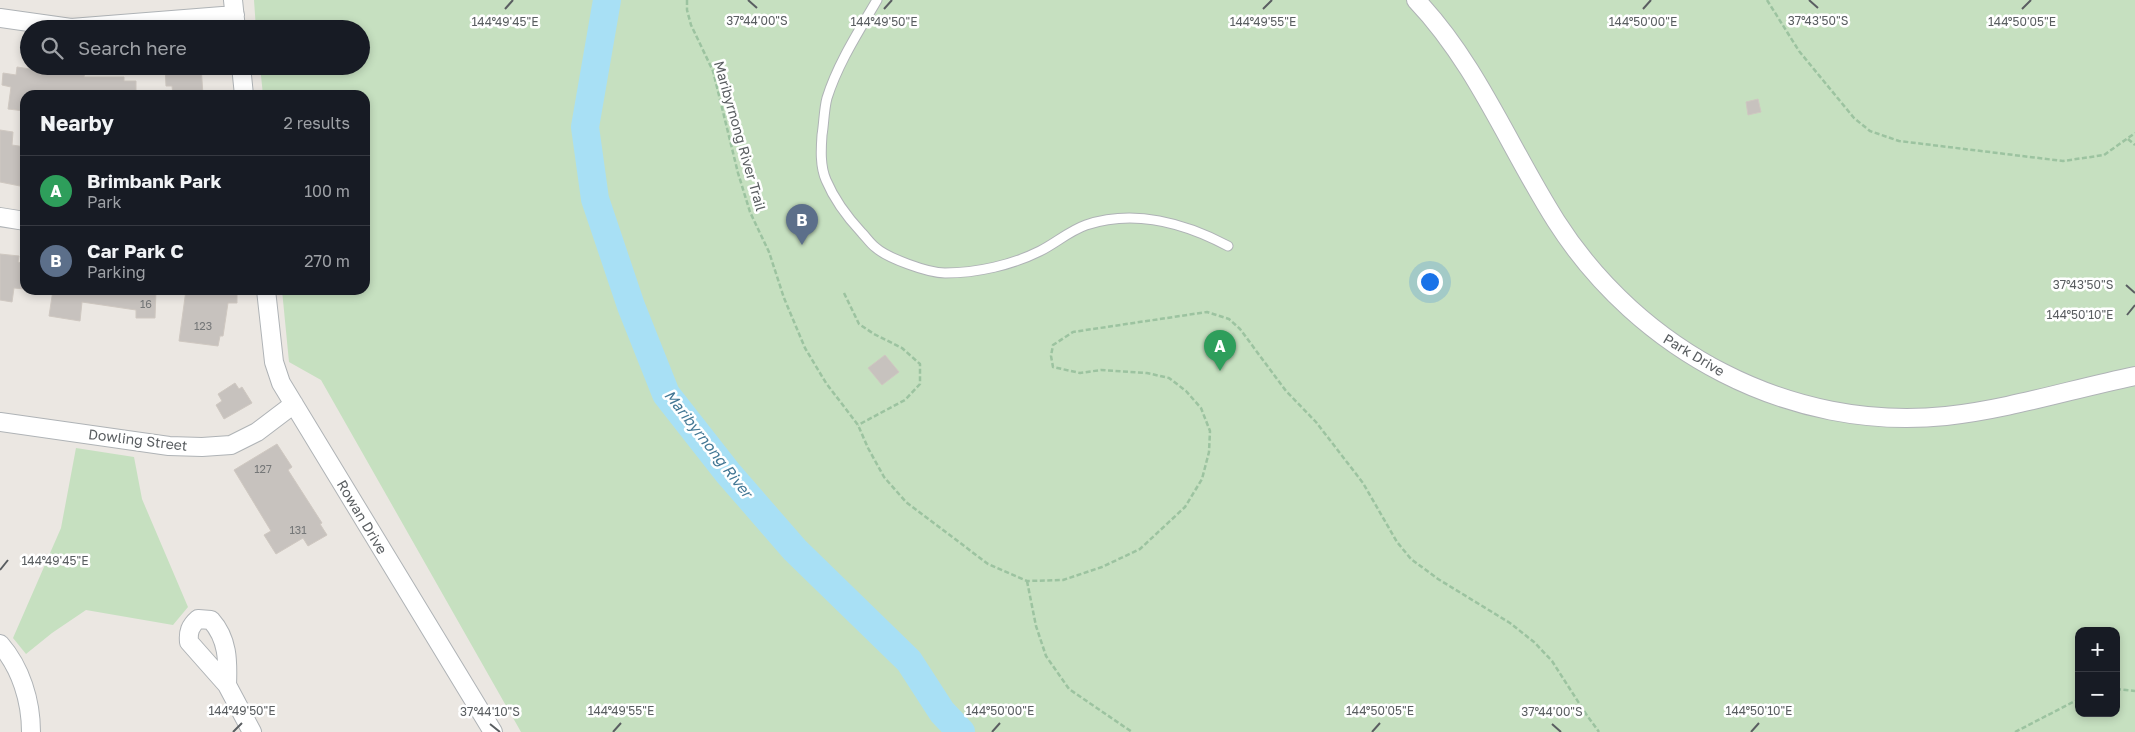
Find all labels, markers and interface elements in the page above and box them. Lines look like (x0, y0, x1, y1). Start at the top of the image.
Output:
text: 37°44'00"S (726, 13, 788, 28)
text: 37°43'50"S (1788, 13, 1849, 28)
text: 144°49'45"E (472, 14, 538, 29)
text: 144°49'50"E (850, 14, 918, 29)
text: 144°49'55"E (1230, 14, 1296, 29)
text: 144°50'00"E (1609, 14, 1677, 29)
text: 144°50'05"E (1988, 14, 2056, 29)
search box (20, 20, 370, 75)
icon: search (38, 34, 66, 62)
text: Search here (78, 36, 187, 59)
street label: Maribyrnong River Trail (711, 59, 770, 213)
text: Nearby (40, 110, 114, 136)
text: 2 results (284, 113, 350, 133)
text: Brimbank Park (87, 169, 222, 192)
text: A (50, 181, 62, 201)
text: 100 m (304, 181, 350, 201)
text: Park (87, 192, 122, 212)
pin: B (786, 204, 818, 245)
text: Car Park C (87, 239, 184, 262)
text: B (50, 251, 62, 271)
text: 270 m (304, 251, 350, 271)
text: Parking (87, 262, 146, 282)
your location (1417, 269, 1443, 295)
text: 37°43'50"S (2053, 277, 2114, 292)
house number: 16 (140, 297, 152, 310)
text: 144°50'10"E (2047, 307, 2113, 322)
house number: 123 (194, 319, 212, 332)
pin: A (1204, 330, 1236, 371)
street label: Park Drive (1661, 330, 1728, 380)
water label: Maribyrnong River (660, 386, 758, 503)
street label: Dowling Street (87, 425, 189, 454)
house number: 127 (254, 462, 272, 475)
street label: Rowan Drive (334, 477, 391, 557)
house number: 131 (289, 523, 307, 536)
text: 144°49'45"E (22, 553, 88, 568)
map controls (2075, 627, 2120, 717)
button: + (2075, 627, 2120, 672)
button: − (2075, 672, 2120, 717)
text: 144°49'50"E (208, 703, 276, 718)
text: 144°49'55"E (588, 703, 654, 718)
text: 144°50'00"E (966, 703, 1034, 718)
text: 144°50'05"E (1346, 703, 1414, 718)
text: 144°50'10"E (1726, 703, 1792, 718)
text: 37°44'10"S (460, 704, 520, 719)
text: 37°44'00"S (1521, 704, 1583, 719)

